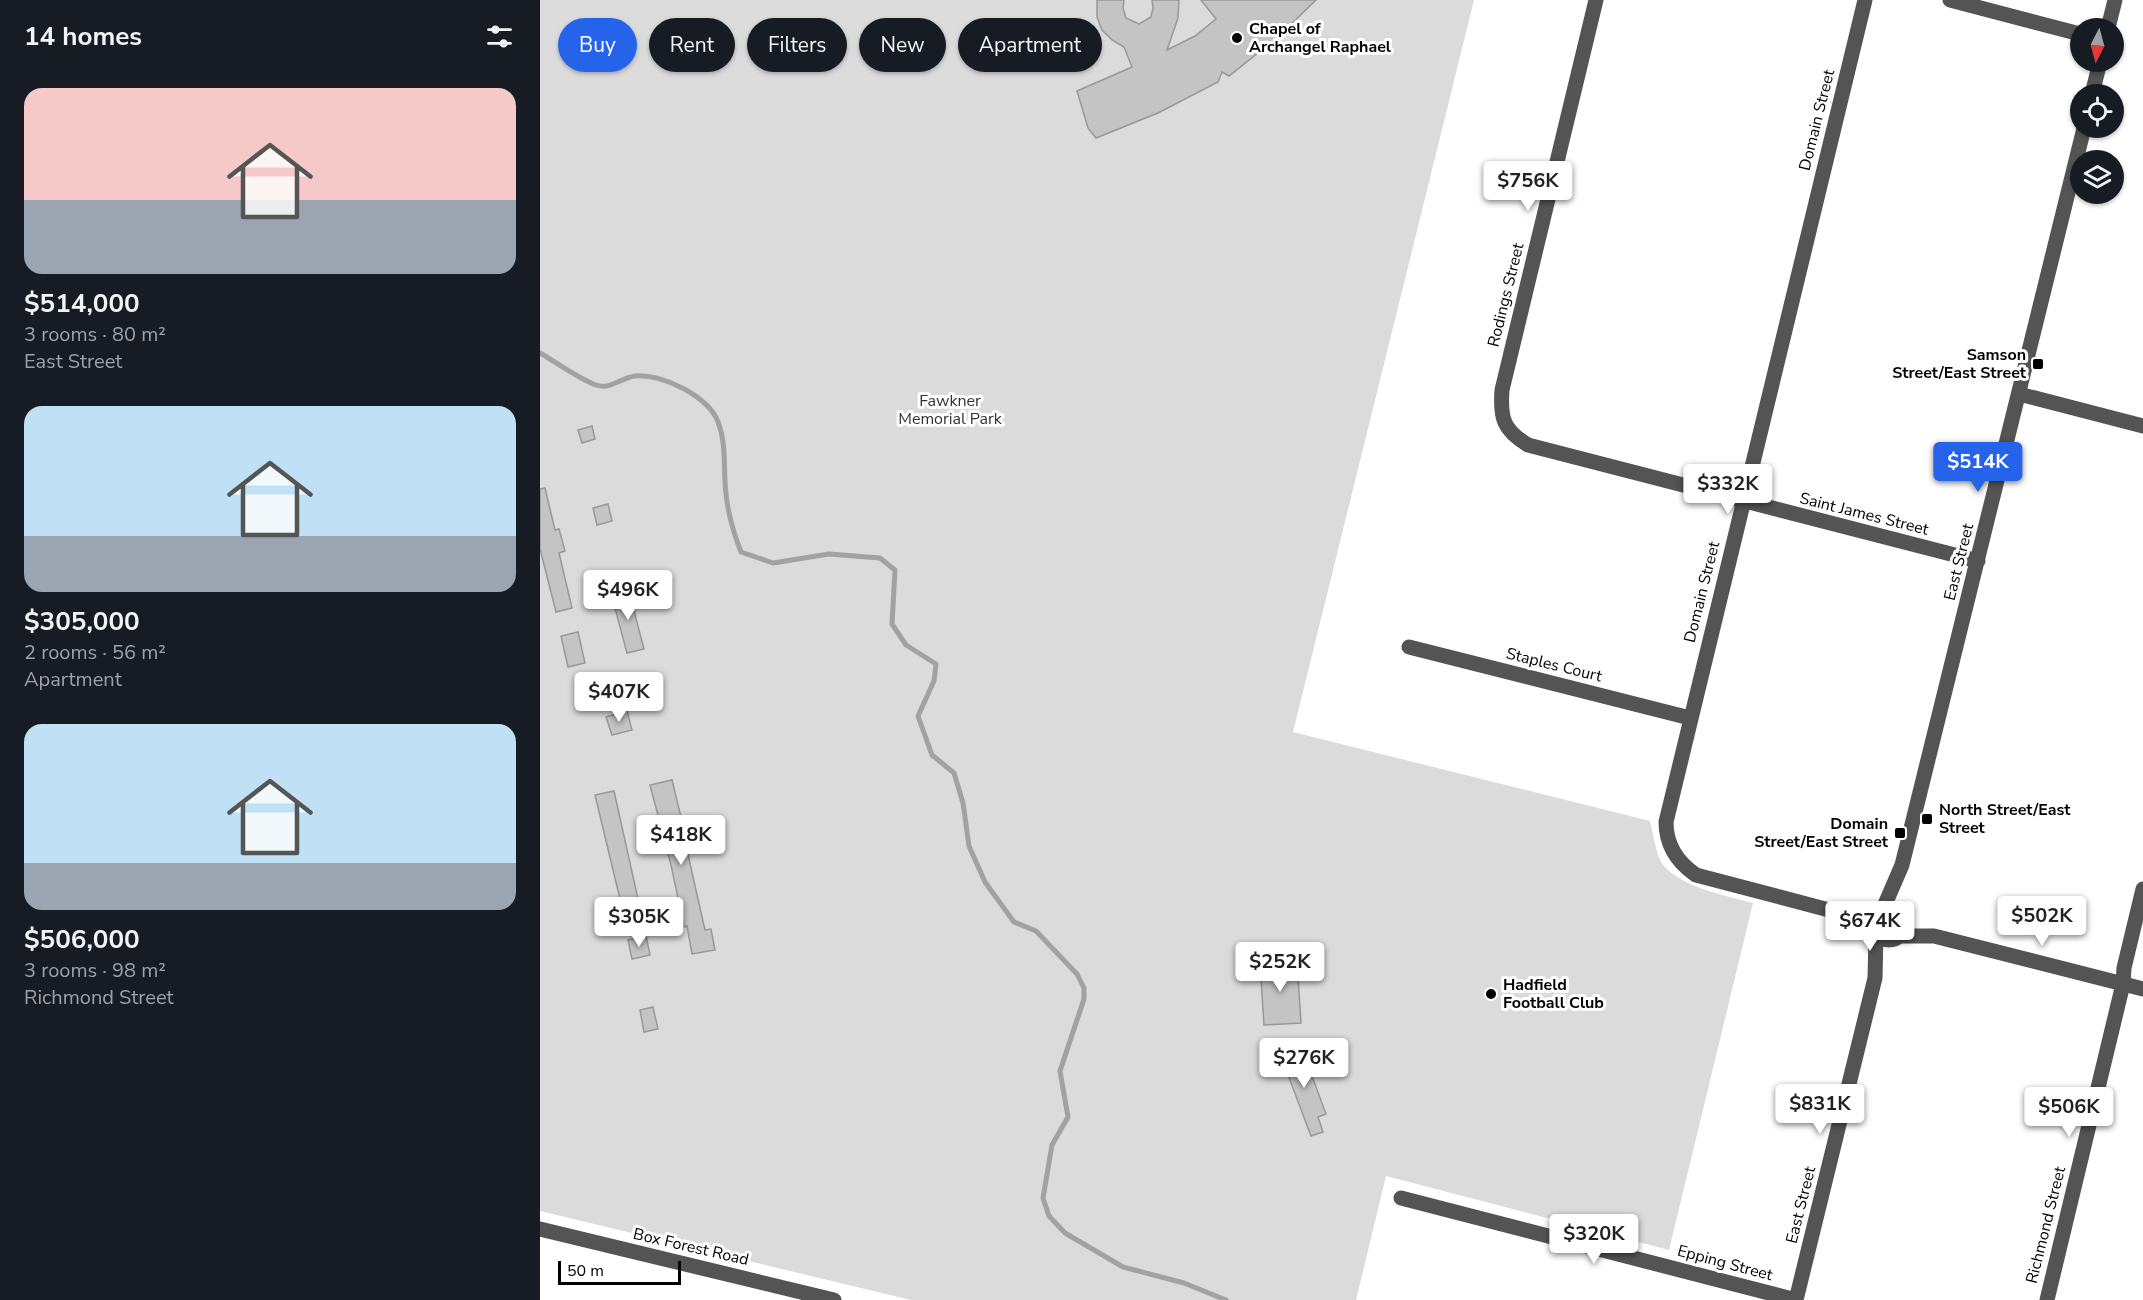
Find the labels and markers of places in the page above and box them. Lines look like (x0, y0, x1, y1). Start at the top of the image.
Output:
place label: Chapel of Archangel Raphael (1249, 18, 1391, 58)
marker: Chapel of Archangel Raphael (1230, 31, 1244, 45)
pin: $756K (1486, 161, 1570, 212)
place label: Samson Street/East Street (1892, 344, 2027, 384)
marker: Samson Street/East Street (2031, 357, 2045, 371)
pin: $514K (1936, 442, 2020, 493)
pin: $332K (1686, 464, 1770, 515)
pin: $496K (586, 570, 670, 621)
pin: $407K (577, 672, 661, 723)
place label: North Street/East Street (1939, 799, 2071, 839)
marker: North Street/East Street (1920, 812, 1934, 826)
place label: Domain Street/East Street (1754, 813, 1889, 853)
pin: $418K (639, 815, 723, 866)
marker: Domain Street/East Street (1893, 826, 1907, 840)
pin: $502K (2000, 896, 2084, 947)
pin: $305K (597, 897, 681, 948)
pin: $674K (1828, 901, 1912, 952)
pin: $252K (1238, 942, 1322, 993)
place label: Hadfield Football Club (1503, 974, 1604, 1014)
marker: Hadfield Football Club (1484, 987, 1498, 1001)
pin: $276K (1262, 1038, 1346, 1089)
pin: $831K (1778, 1084, 1862, 1135)
pin: $506K (2027, 1087, 2111, 1138)
pin: $320K (1552, 1214, 1636, 1265)

